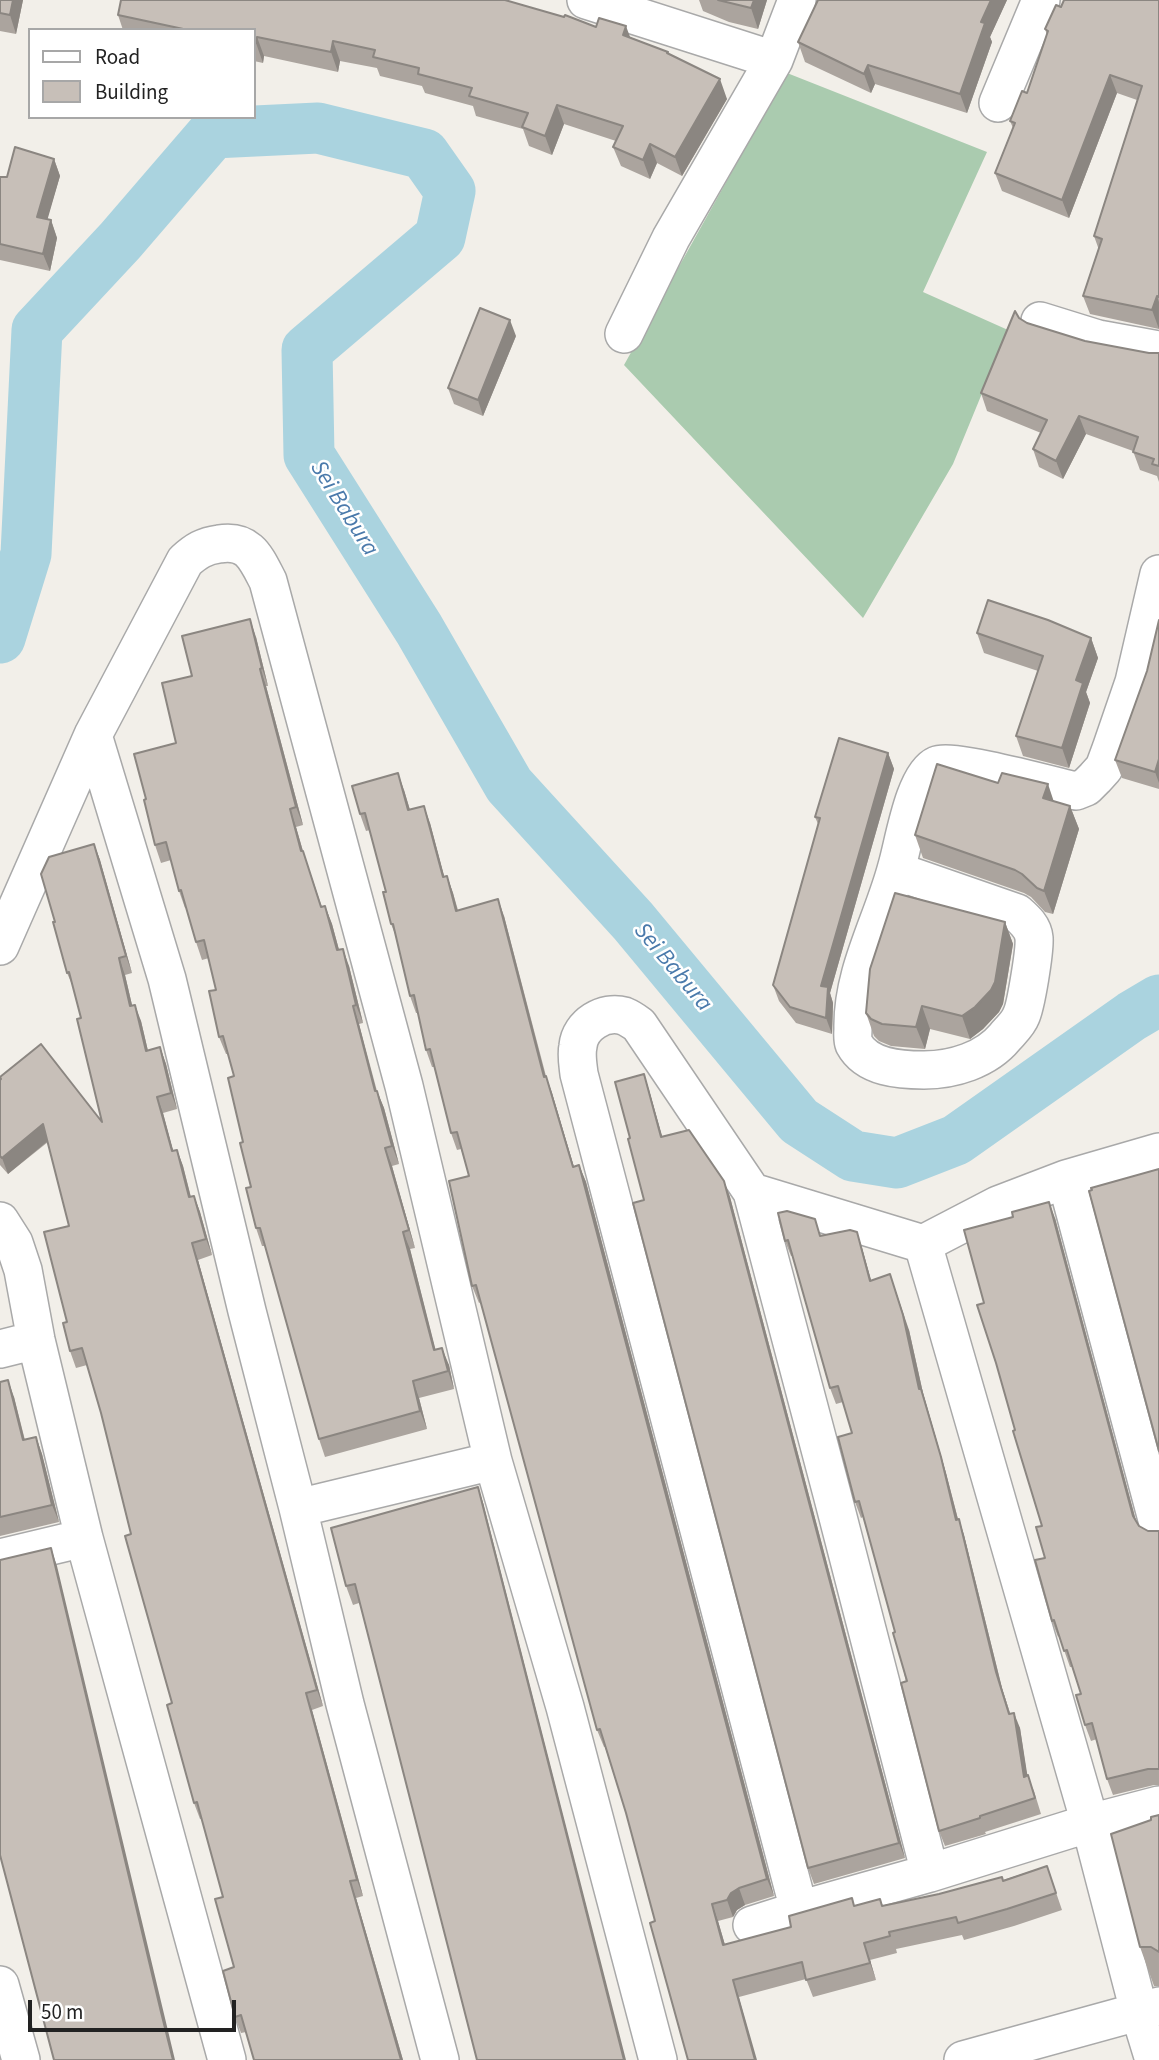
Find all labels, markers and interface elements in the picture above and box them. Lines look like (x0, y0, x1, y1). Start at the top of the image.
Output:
legend (28, 28, 256, 119)
text: Road (95, 42, 140, 72)
text: Building (95, 77, 168, 107)
water label: Sei Babura (302, 456, 384, 562)
water label: Sei Babura (627, 918, 717, 1018)
scale bar (32, 1986, 240, 2030)
text: 50 m (41, 1997, 83, 2027)

